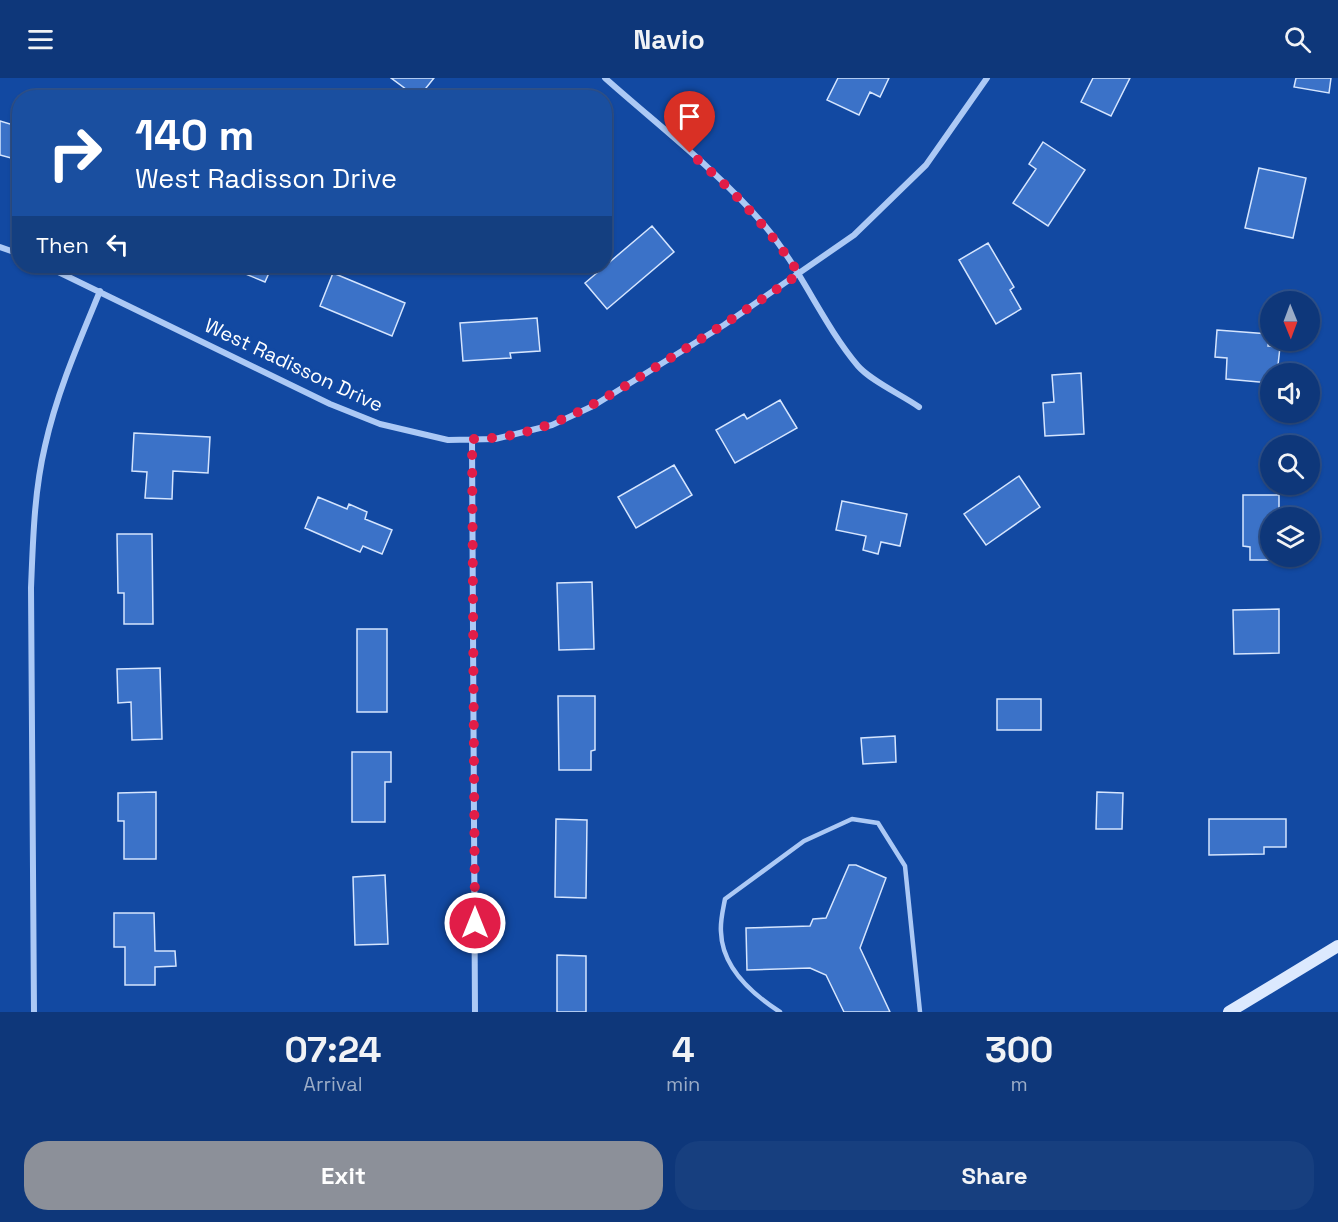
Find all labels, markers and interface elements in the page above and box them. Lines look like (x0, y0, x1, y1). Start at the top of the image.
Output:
text: Navio (633, 22, 705, 57)
icon: menu (24, 23, 57, 56)
icon: search (1281, 23, 1314, 56)
pin (664, 91, 715, 153)
icon: arrive (673, 100, 706, 133)
text: 140 m (135, 109, 254, 162)
icon: right (36, 114, 114, 192)
text: West Radisson Drive (135, 161, 397, 196)
icon: left (101, 228, 134, 261)
text: Then (36, 231, 89, 259)
north arrow (1260, 291, 1320, 351)
map controls (1260, 291, 1320, 567)
street label: West Radisson Drive (201, 312, 387, 418)
button: sound (1260, 363, 1320, 423)
button: search (1260, 435, 1320, 495)
button: layers (1260, 507, 1320, 567)
position arrow (443, 891, 507, 955)
text: 07:24 (285, 1027, 382, 1073)
text: 4 (672, 1027, 695, 1073)
text: 300 (985, 1027, 1053, 1073)
text: Arrival (303, 1071, 363, 1097)
text: min (666, 1071, 700, 1097)
text: m (1011, 1071, 1028, 1097)
button: Exit (24, 1141, 663, 1210)
button: Share (675, 1141, 1314, 1210)

